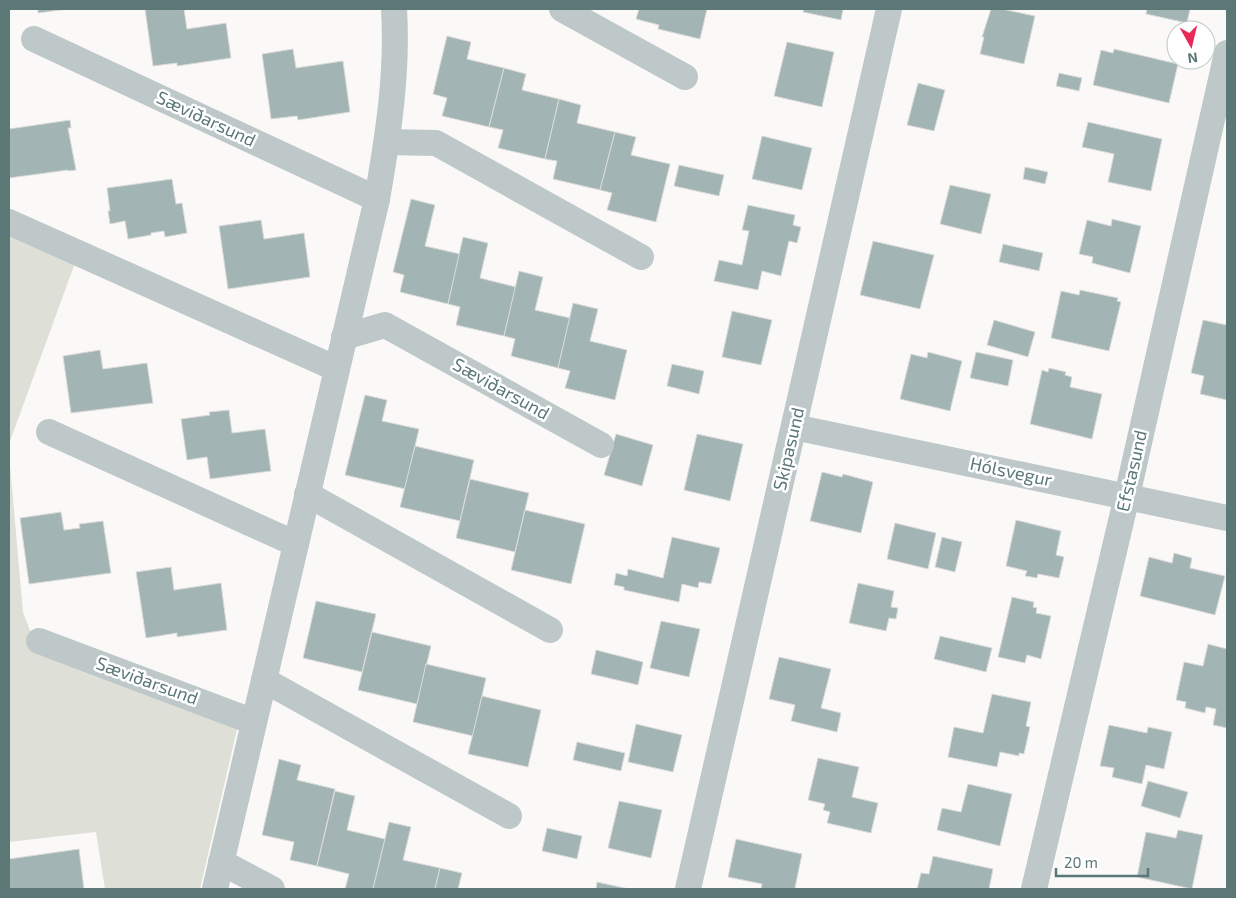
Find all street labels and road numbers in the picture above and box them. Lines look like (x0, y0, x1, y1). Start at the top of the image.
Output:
street label: Sæviðarsund (153, 86, 260, 151)
street label: Sæviðarsund (449, 353, 554, 424)
street label: Skipasund (768, 405, 808, 492)
street label: Efstasund (1111, 428, 1151, 514)
street label: Hólsvegur (968, 452, 1054, 490)
street label: Sæviðarsund (93, 651, 201, 709)

